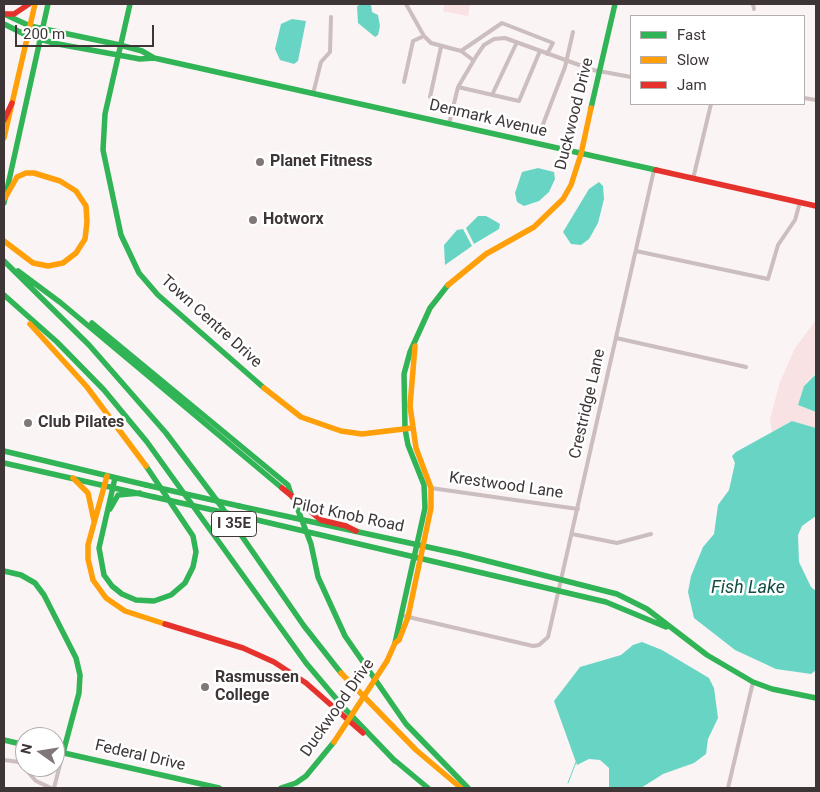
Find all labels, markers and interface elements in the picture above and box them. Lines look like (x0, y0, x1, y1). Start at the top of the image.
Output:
scale bar (18, 15, 156, 47)
legend (630, 15, 805, 105)
text: 200 m (23, 25, 65, 43)
text: Fast (677, 26, 706, 44)
text: Slow (677, 51, 709, 69)
street label: Duckwood Drive (552, 56, 598, 172)
text: Jam (677, 76, 707, 94)
street label: Denmark Avenue (427, 96, 549, 142)
place label: Planet Fitness (270, 152, 373, 172)
marker: Planet Fitness (254, 156, 266, 168)
place label: Hotworx (263, 210, 324, 230)
marker: Hotworx (247, 214, 259, 226)
street label: Town Centre Drive (157, 272, 265, 372)
street label: Crestridge Lane (566, 347, 610, 461)
place label: Club Pilates (38, 413, 124, 433)
marker: Club Pilates (22, 417, 34, 429)
street label: Krestwood Lane (448, 468, 564, 504)
street label: Pilot Knob Road (290, 495, 406, 537)
road number: I 35E (212, 512, 256, 536)
water label: Fish Lake (711, 577, 785, 599)
street label: Duckwood Drive (297, 655, 379, 761)
place label: Rasmussen College (215, 668, 299, 706)
marker: Rasmussen College (199, 681, 211, 693)
north arrow (15, 727, 65, 777)
street label: Federal Drive (93, 736, 187, 776)
text: N (17, 742, 35, 755)

